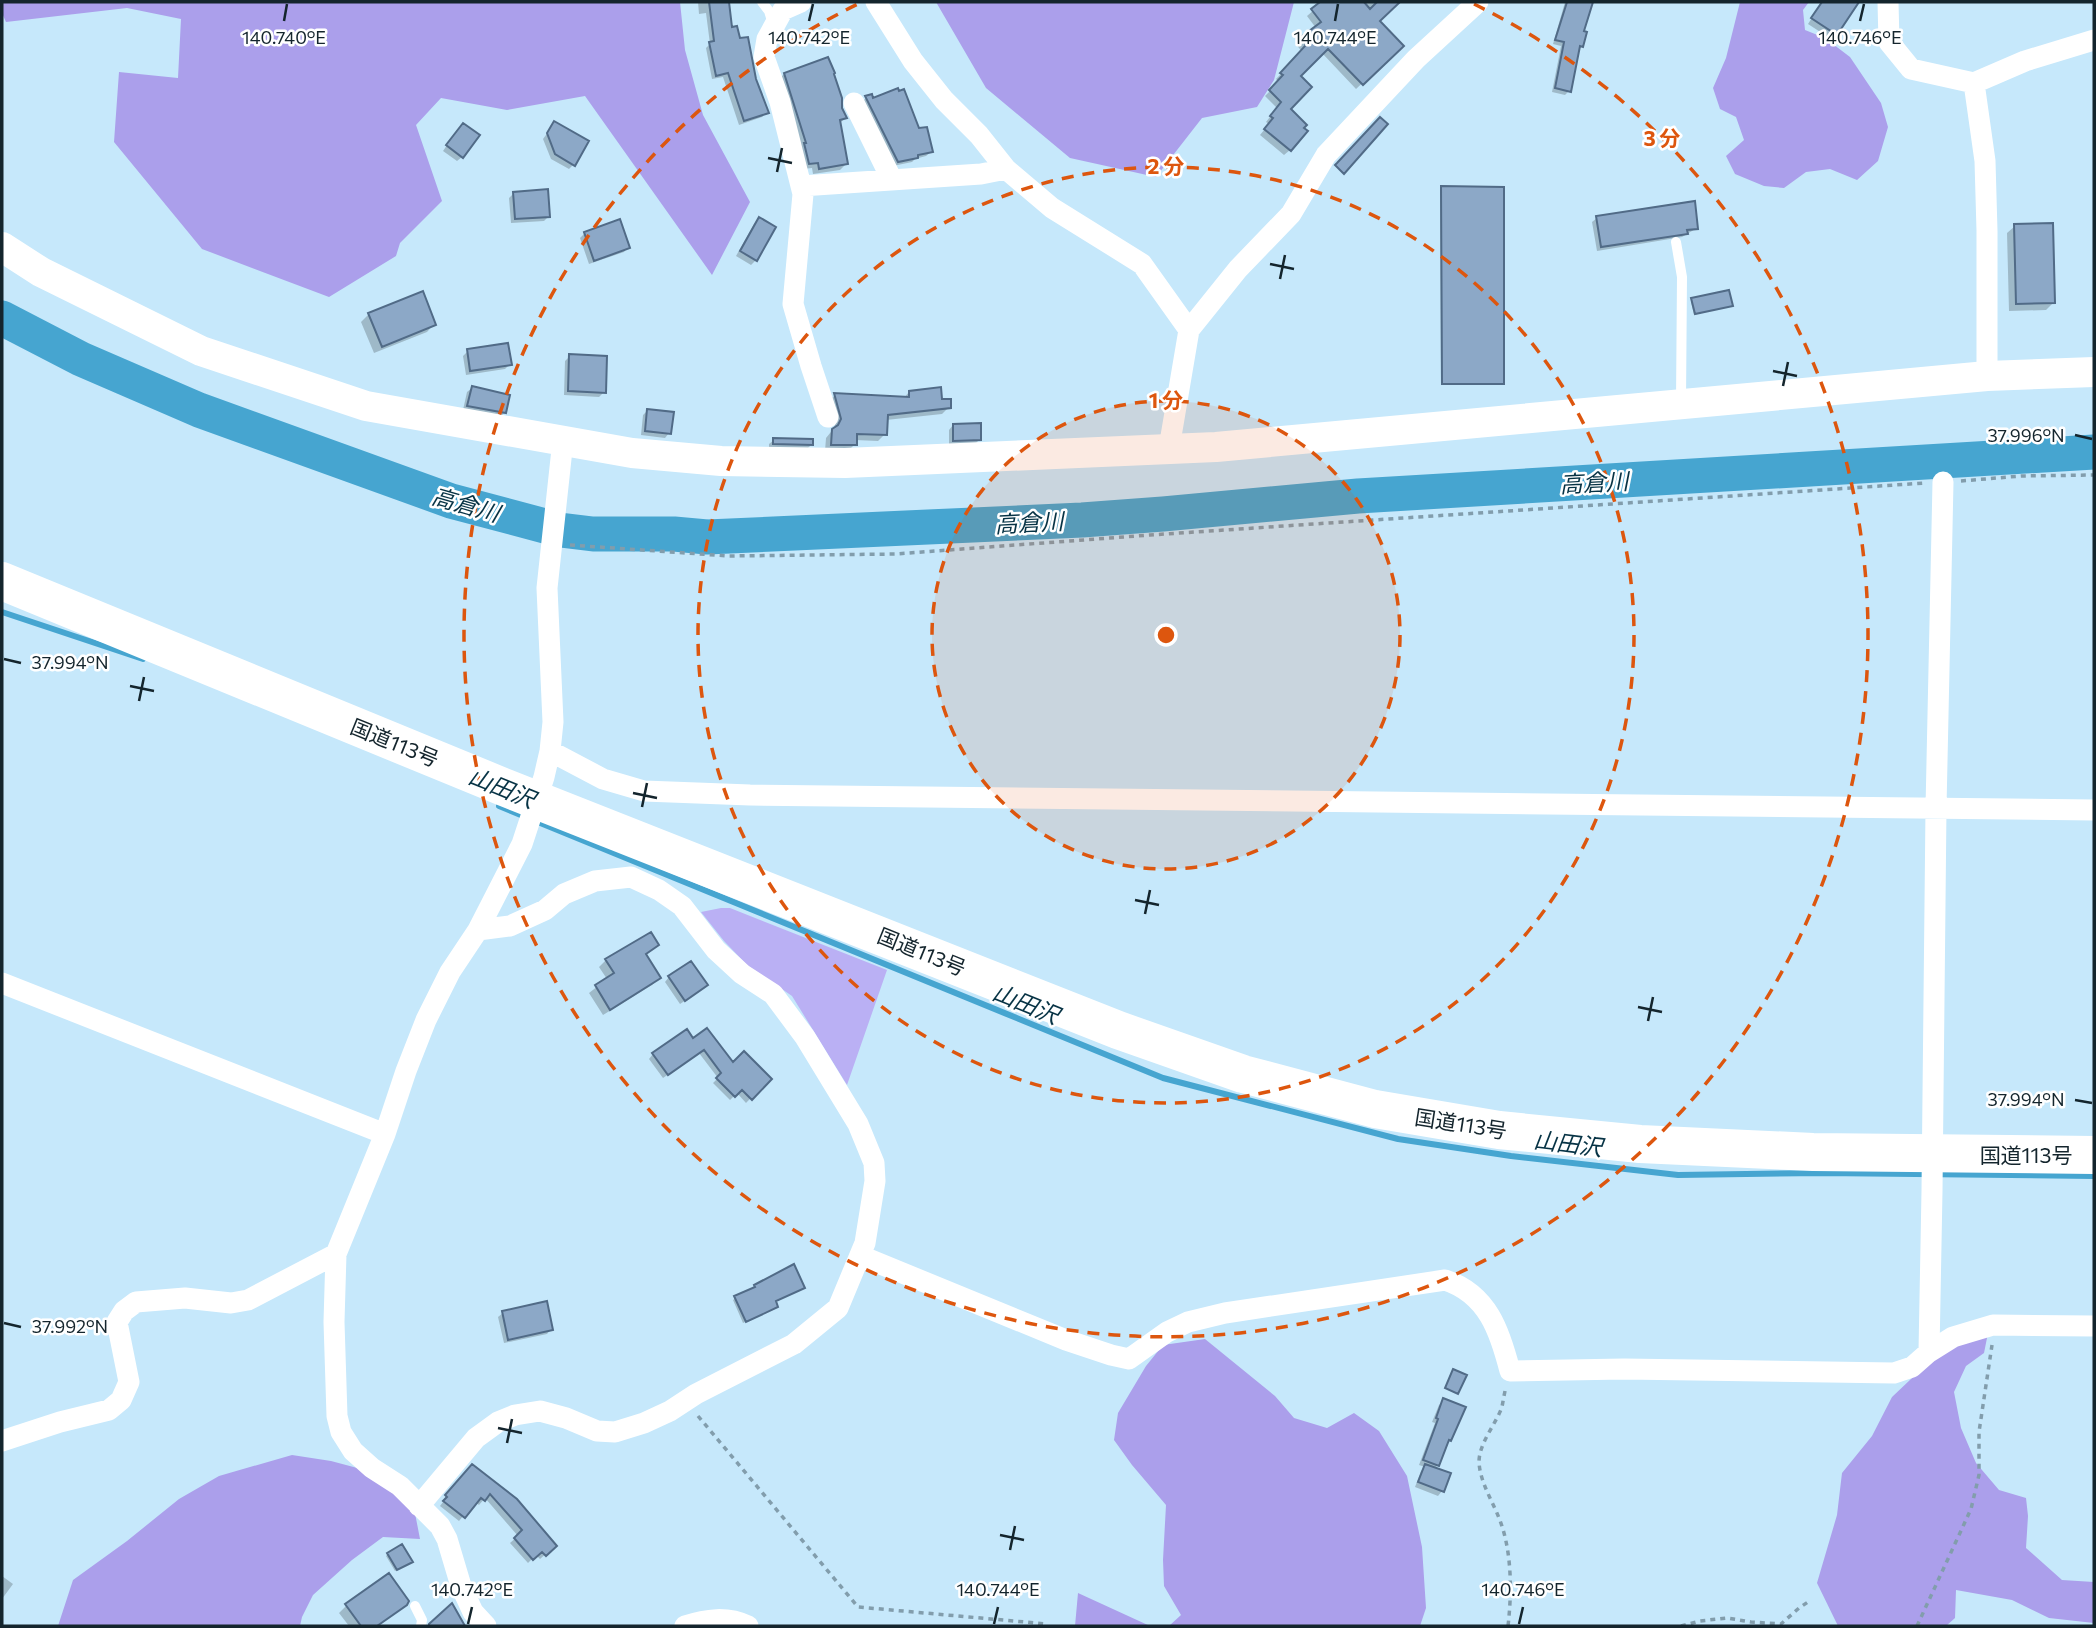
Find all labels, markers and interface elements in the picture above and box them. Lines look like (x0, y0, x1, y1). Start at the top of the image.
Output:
text: 140.740°E (242, 26, 326, 48)
text: 140.742°E (768, 26, 850, 48)
text: 140.744°E (1293, 26, 1377, 48)
text: 140.746°E (1818, 26, 1902, 48)
text: 3 分 (1643, 125, 1681, 150)
text: 2 分 (1148, 153, 1184, 178)
text: 1 分 (1149, 387, 1183, 412)
text: 37.996°N (1987, 424, 2065, 446)
water label: 高倉川 (1559, 466, 1632, 498)
water label: 高倉川 (429, 481, 506, 528)
water label: 高倉川 (994, 506, 1067, 538)
centre of rings (1154, 623, 1178, 647)
text: 37.994°N (31, 651, 109, 673)
street label: 国道113号 (347, 713, 443, 771)
water label: 山田沢 (465, 761, 542, 814)
street label: 国道113号 (874, 922, 970, 980)
water label: 山田沢 (989, 977, 1066, 1030)
text: 37.994°N (1987, 1088, 2065, 1110)
street label: 国道113号 (1413, 1103, 1509, 1143)
water label: 山田沢 (1532, 1125, 1607, 1161)
street label: 国道113号 (1980, 1142, 2072, 1167)
text: 37.992°N (32, 1315, 108, 1337)
text: 140.742°E (431, 1578, 513, 1600)
text: 140.744°E (956, 1578, 1040, 1600)
text: 140.746°E (1481, 1578, 1565, 1600)

